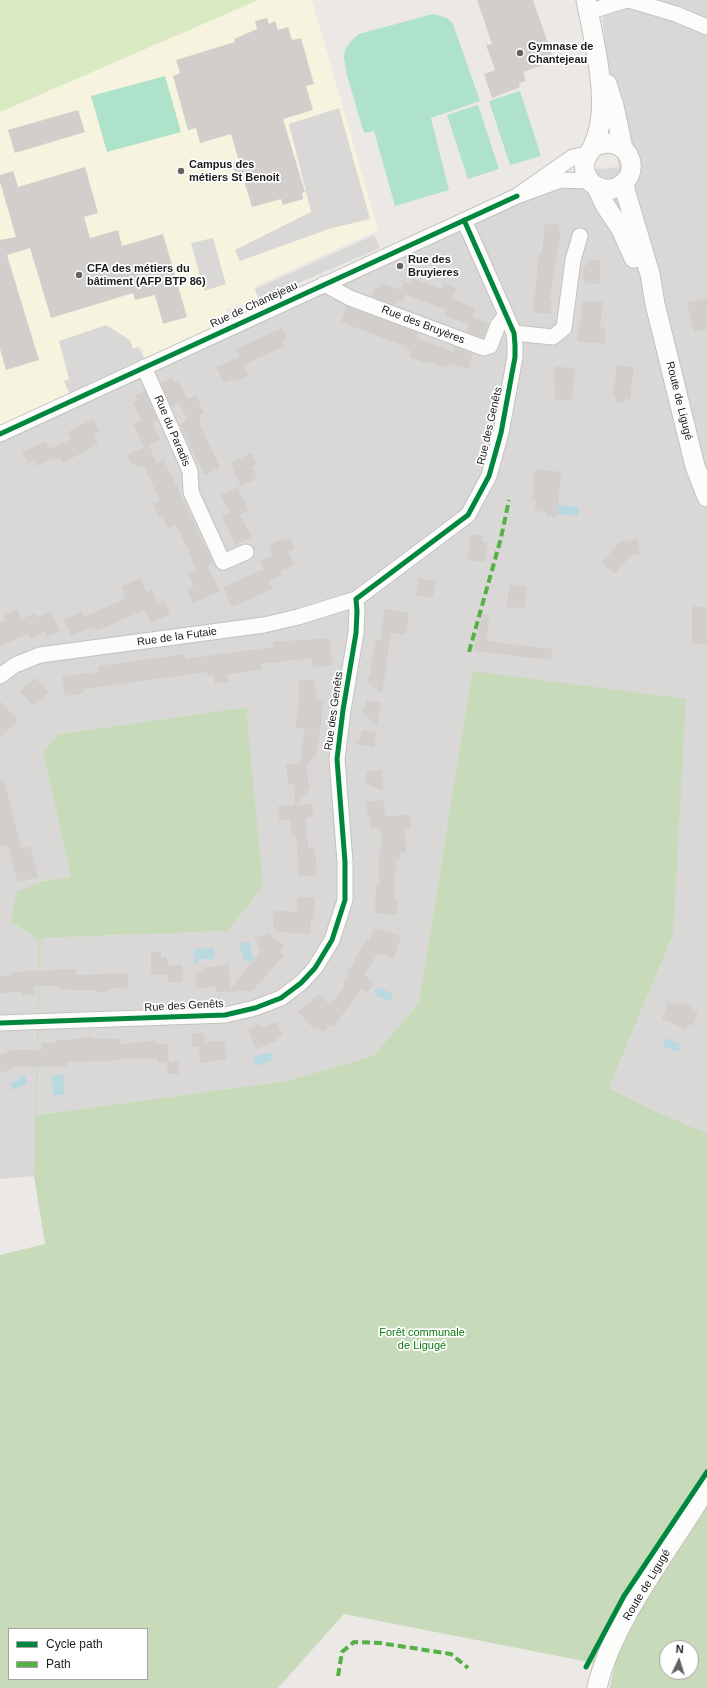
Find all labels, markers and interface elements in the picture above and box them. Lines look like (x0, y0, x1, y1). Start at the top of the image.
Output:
place label: Gymnase de Chantejeau (528, 40, 593, 66)
marker: Gymnase de Chantejeau (515, 48, 525, 58)
place label: Campus des métiers St Benoit (189, 158, 279, 184)
marker: Campus des métiers St Benoit (176, 166, 186, 176)
place label: Rue des Bruyieres (408, 253, 459, 279)
marker: Rue des Bruyieres (395, 261, 405, 271)
place label: CFA des métiers du bâtiment (AFP BTP 86) (87, 262, 206, 288)
marker: CFA des métiers du bâtiment (AFP BTP 86) (74, 270, 84, 280)
street label: Rue de Chantejeau (208, 279, 300, 331)
street label: Rue des Bruyères (380, 303, 466, 347)
street label: Route de Ligugé (663, 360, 695, 442)
street label: Rue des Genêts (475, 386, 505, 466)
street label: Rue du Paradis (151, 394, 193, 468)
street label: Rue de la Futaie (136, 625, 218, 649)
street label: Rue des Genêts (322, 671, 346, 751)
street label: Rue des Genêts (144, 997, 224, 1015)
park label: Forêt communale de Ligugé (379, 1326, 465, 1352)
street label: Route de Ligugé (621, 1547, 673, 1623)
legend (8, 1628, 148, 1680)
text: Cycle path (46, 1637, 103, 1651)
north arrow (659, 1640, 699, 1680)
text: N (675, 1643, 684, 1655)
text: Path (46, 1657, 71, 1671)

